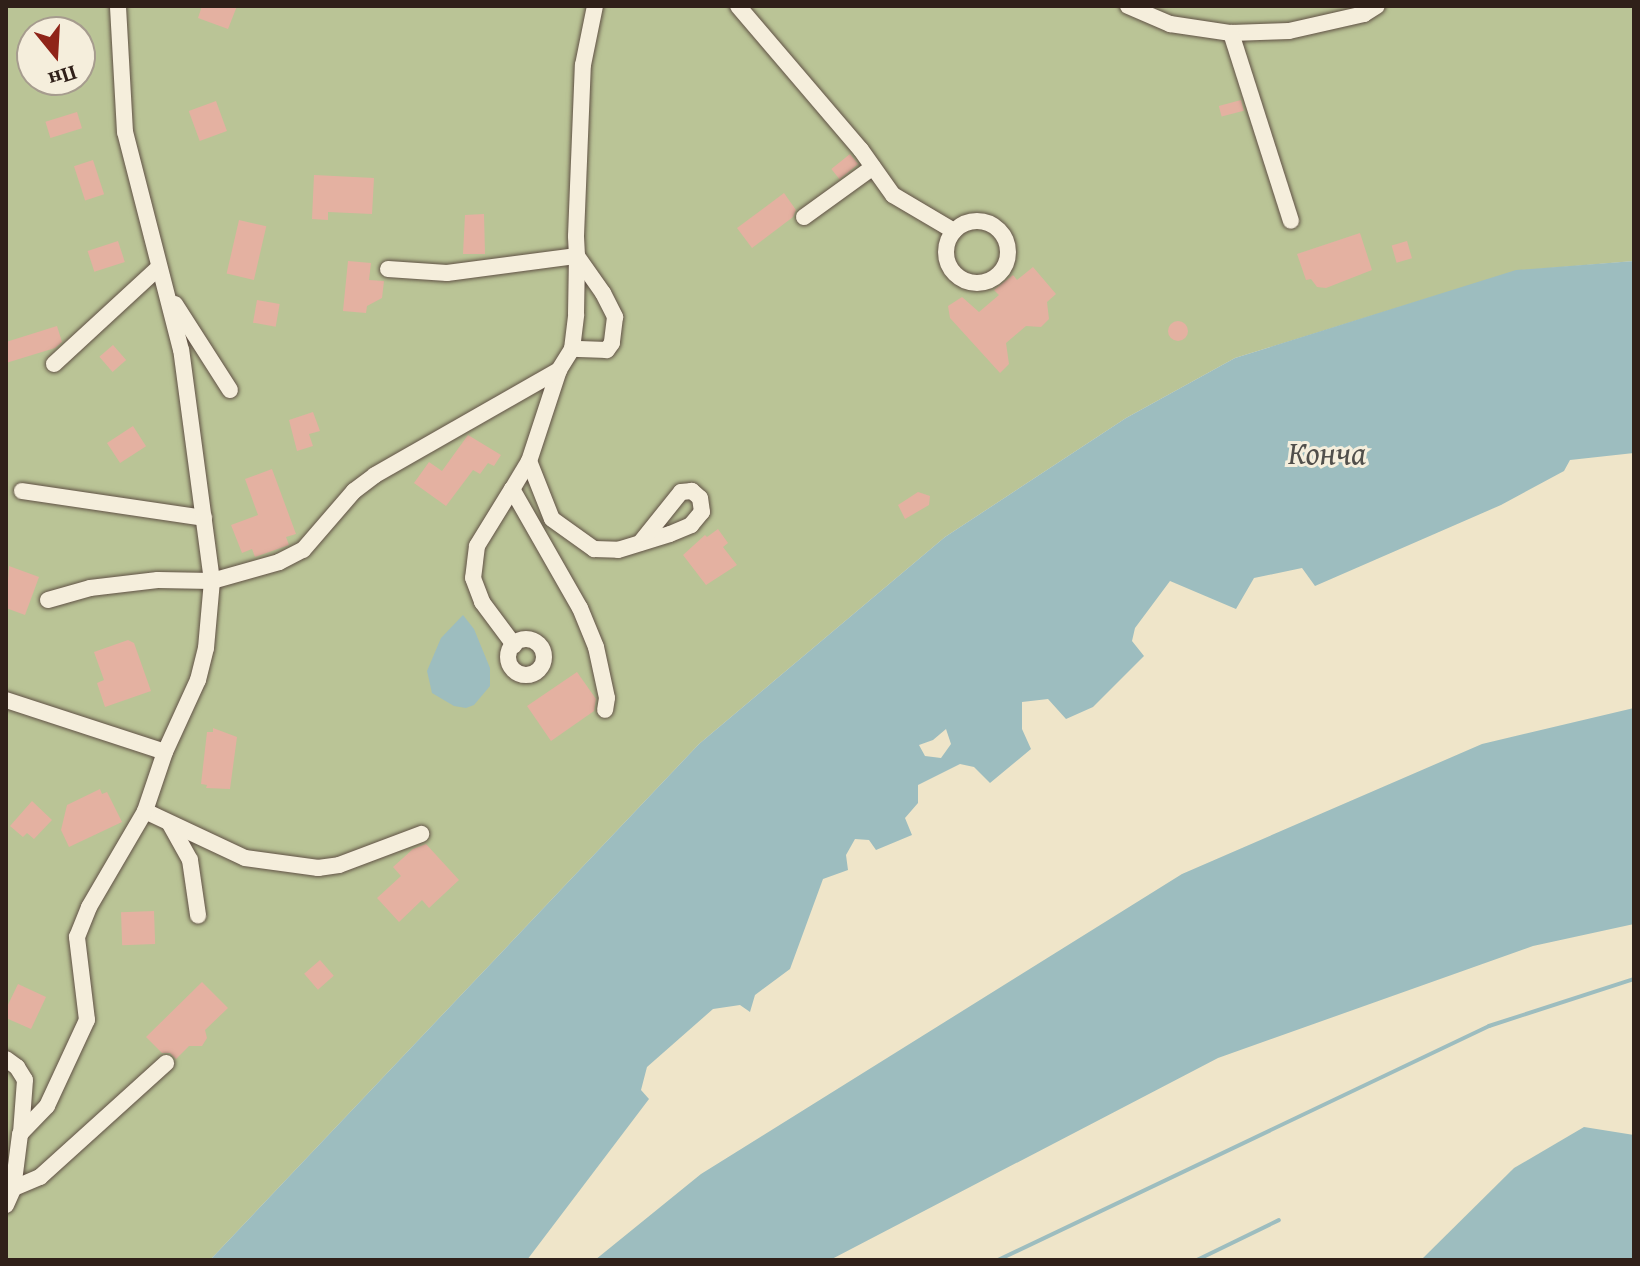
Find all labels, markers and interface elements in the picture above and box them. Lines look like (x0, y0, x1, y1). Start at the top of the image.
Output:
north arrow (16, 16, 96, 96)
text: Пн (44, 57, 81, 97)
water label: Конча (1288, 434, 1366, 472)

